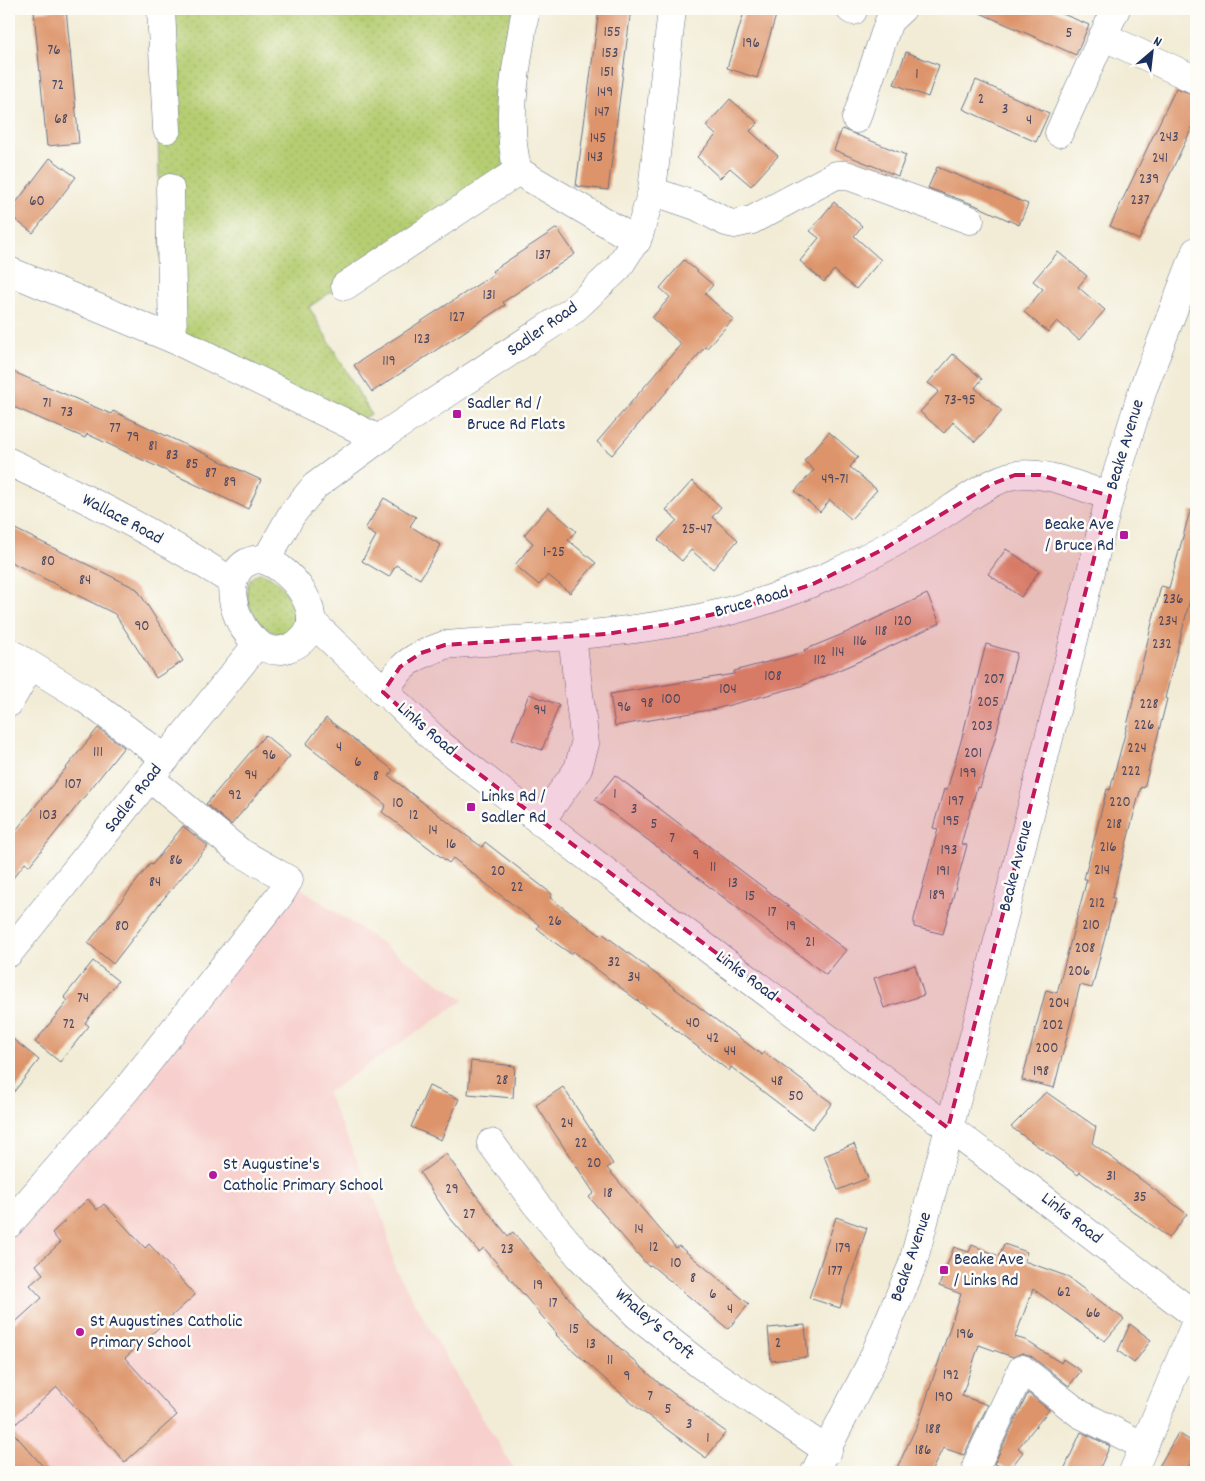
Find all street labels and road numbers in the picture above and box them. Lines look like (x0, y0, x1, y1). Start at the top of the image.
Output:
street label: Sadler Road (502, 296, 584, 364)
street label: Beake Avenue (1100, 397, 1152, 493)
street label: Wallace Road (77, 488, 167, 552)
street label: Bruce Road (712, 581, 792, 625)
street label: Links Road (391, 697, 461, 763)
street label: Sadler Road (99, 759, 169, 839)
street label: Beake Avenue (994, 818, 1040, 914)
street label: Links Road (710, 945, 782, 1009)
street label: Links Road (1035, 1187, 1107, 1251)
street label: Beake Avenue (885, 1209, 939, 1305)
street label: Whaley's Croft (609, 1283, 700, 1367)

